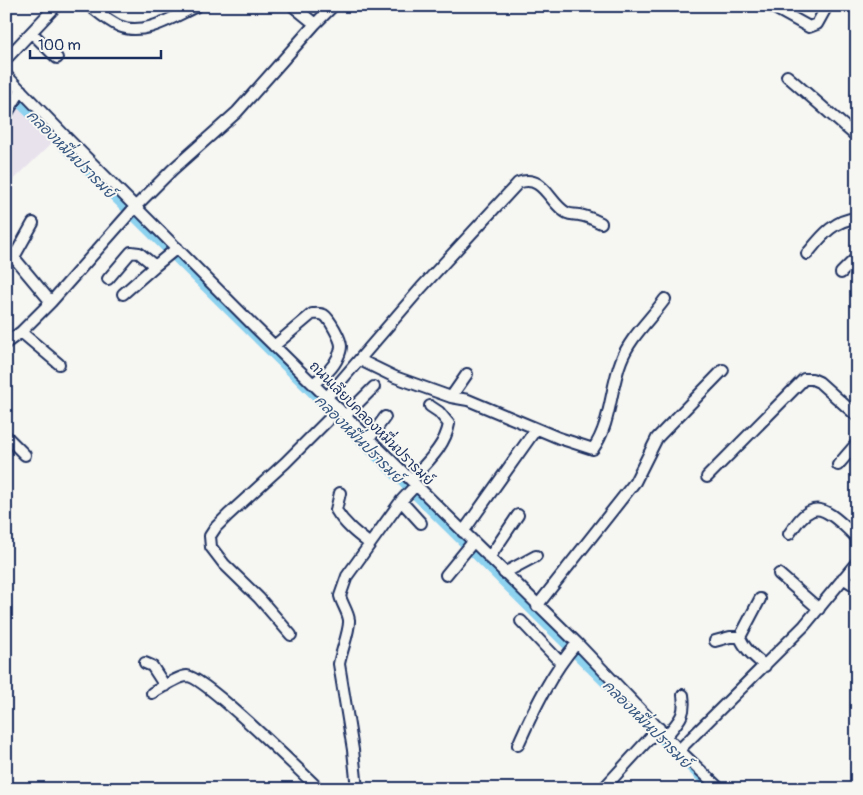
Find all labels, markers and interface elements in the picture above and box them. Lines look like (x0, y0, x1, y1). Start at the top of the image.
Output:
scale bar (30, 28, 161, 60)
text: 100 m (38, 36, 81, 55)
water label: คลองหมื่นปรารมย์ (23, 103, 124, 205)
street label: ถนนเลียบคลองหมื่นปรารมย์ (306, 357, 438, 489)
water label: คลองหมื่นปรารมย์ (311, 391, 407, 487)
water label: คลองหมื่นปรารมย์ (599, 673, 700, 775)

